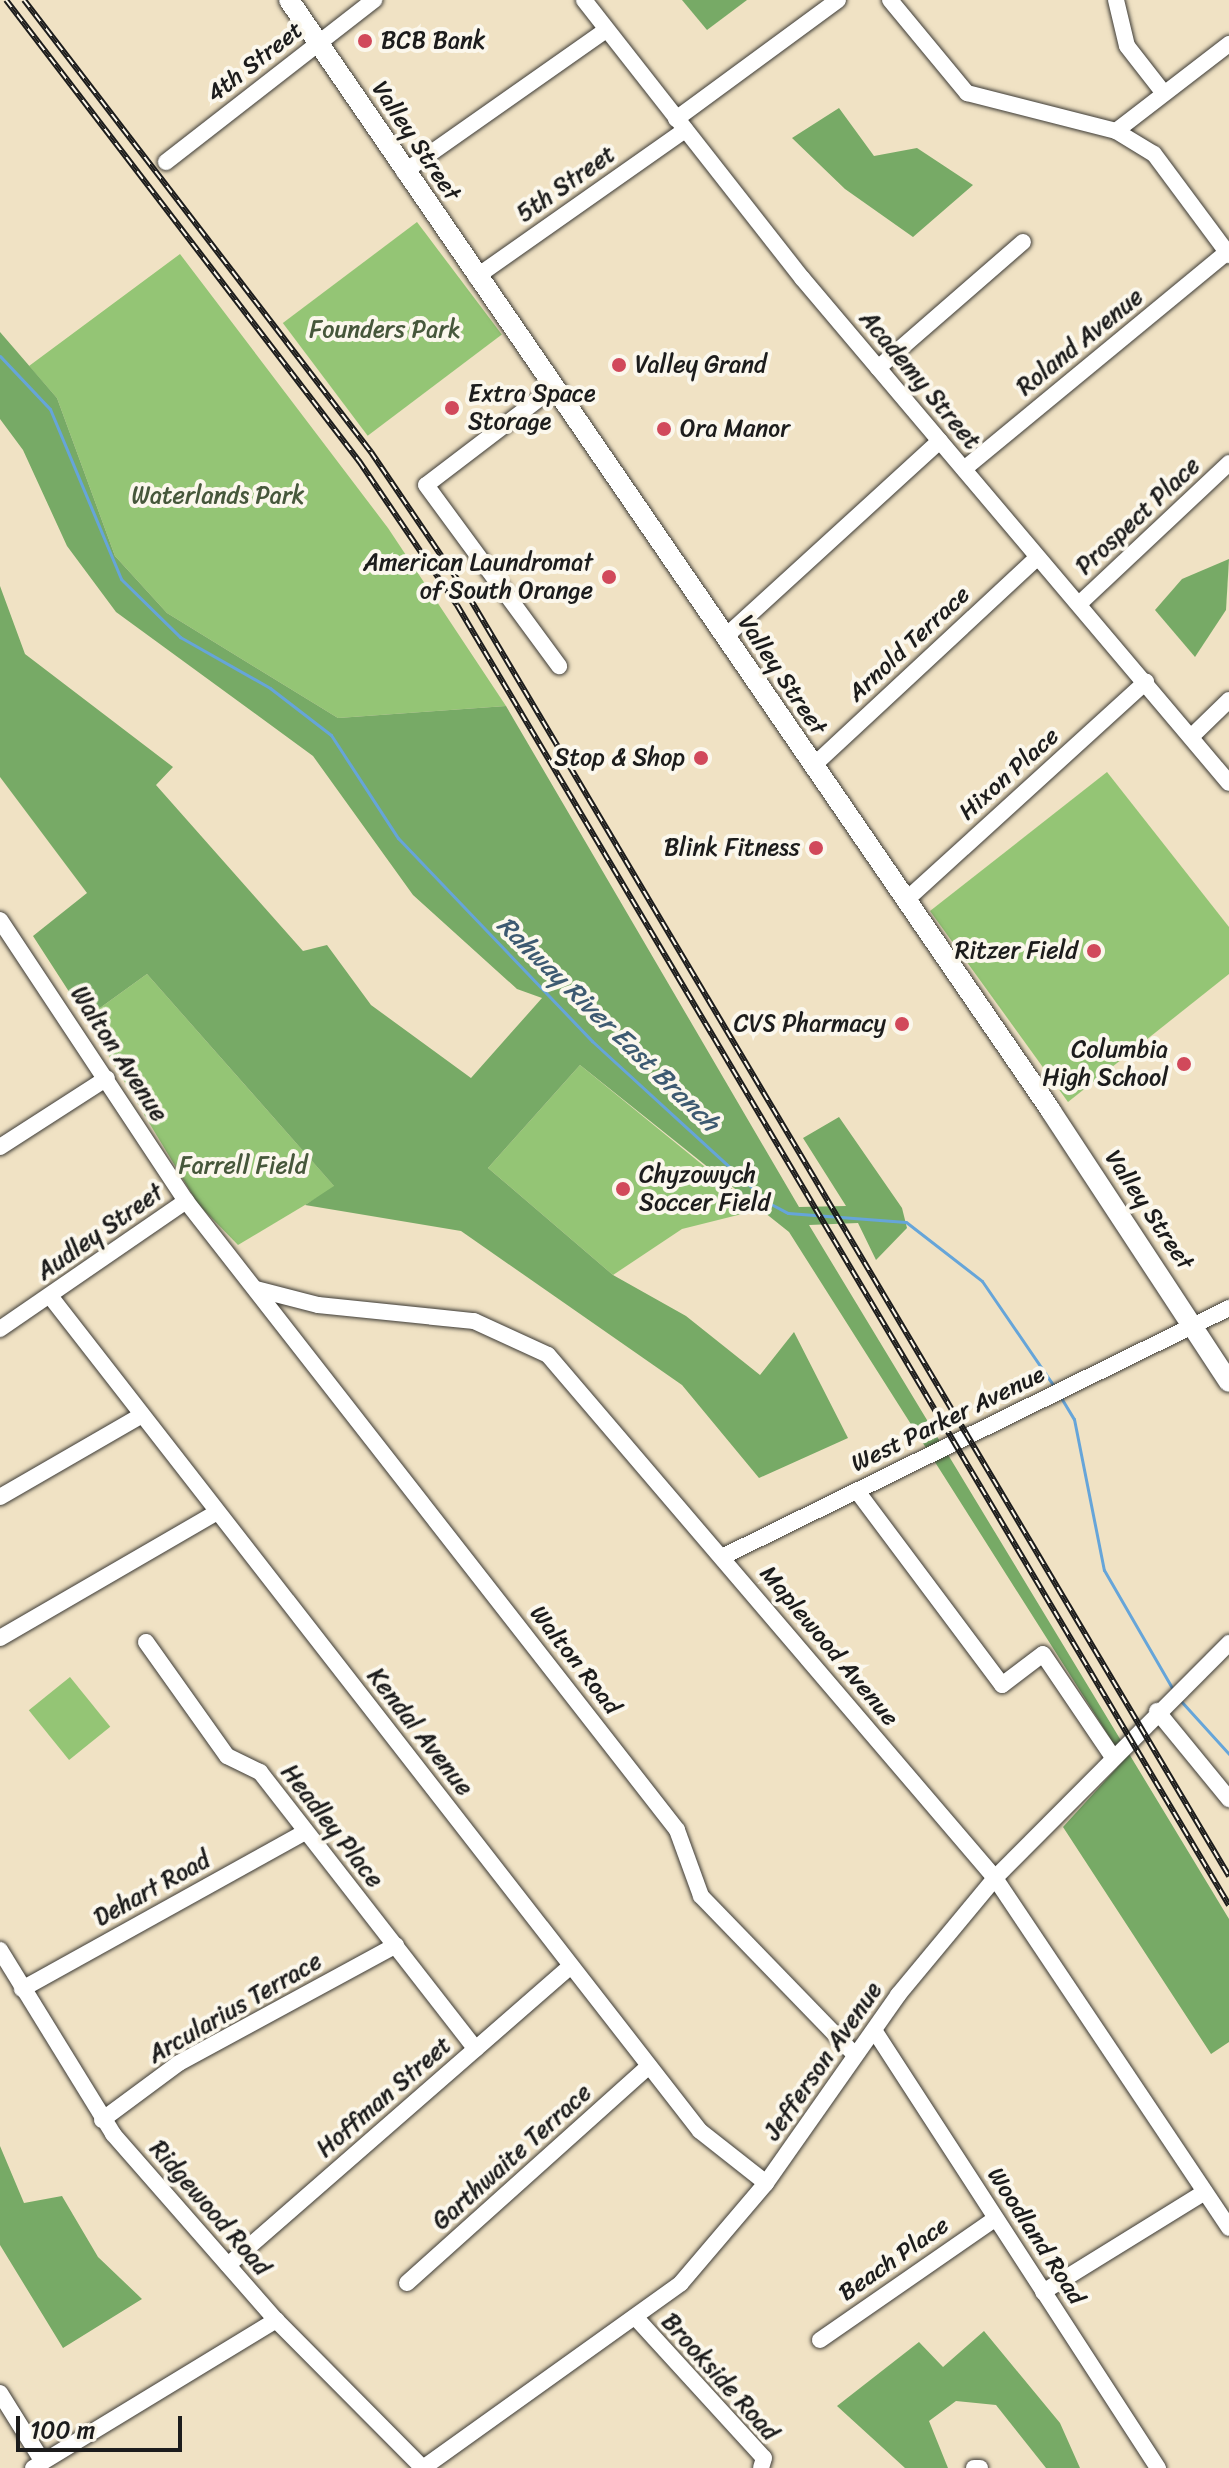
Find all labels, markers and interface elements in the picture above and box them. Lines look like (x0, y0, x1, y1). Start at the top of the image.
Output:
street label: 4th Street (201, 16, 309, 108)
place label: BCB Bank (381, 27, 486, 55)
marker: BCB Bank (356, 32, 374, 50)
street label: Valley Street (365, 75, 467, 207)
street label: 5th Street (511, 140, 621, 228)
street label: Roland Avenue (1011, 282, 1149, 402)
street label: Academy Street (854, 305, 986, 455)
park label: Founders Park (309, 316, 461, 344)
place label: Valley Grand (635, 351, 767, 379)
marker: Valley Grand (610, 356, 628, 374)
place label: Extra Space Storage (468, 380, 596, 436)
marker: Extra Space Storage (443, 399, 461, 417)
place label: Ora Manor (680, 415, 790, 443)
marker: Ora Manor (655, 420, 673, 438)
street label: Prospect Place (1070, 451, 1206, 581)
park label: Waterlands Park (132, 482, 304, 510)
place label: American Laundromat of South Orange (363, 549, 593, 605)
marker: American Laundromat of South Orange (600, 568, 618, 586)
street label: Arnold Terrace (842, 581, 976, 707)
street label: Valley Street (731, 609, 833, 741)
street label: Hixon Place (953, 721, 1065, 827)
place label: Stop & Shop (554, 744, 685, 772)
marker: Stop & Shop (692, 749, 710, 767)
place label: Blink Fitness (663, 834, 800, 862)
marker: Blink Fitness (807, 839, 825, 857)
water label: Rahway River East Branch (490, 909, 726, 1139)
place label: Ritzer Field (955, 937, 1078, 965)
marker: Ritzer Field (1085, 942, 1103, 960)
street label: Walton Avenue (64, 981, 174, 1127)
place label: CVS Pharmacy (734, 1010, 886, 1038)
marker: CVS Pharmacy (893, 1015, 911, 1033)
place label: Columbia High School (1043, 1036, 1168, 1092)
marker: Columbia High School (1175, 1055, 1193, 1073)
street label: Valley Street (1098, 1144, 1200, 1276)
park label: Farrell Field (179, 1152, 307, 1180)
place label: Chyzowych Soccer Field (639, 1161, 770, 1217)
street label: Audley Street (31, 1178, 169, 1286)
marker: Chyzowych Soccer Field (614, 1180, 632, 1198)
street label: West Parker Avenue (846, 1359, 1050, 1479)
street label: Maplewood Avenue (754, 1560, 904, 1732)
street label: Walton Road (523, 1600, 627, 1720)
street label: Kendal Avenue (361, 1662, 479, 1802)
street label: Headley Place (275, 1759, 389, 1893)
street label: Dehart Road (89, 1845, 215, 1933)
street label: Arcularius Terrace (143, 1947, 327, 2069)
street label: Jefferson Avenue (758, 1977, 888, 2145)
street label: Hoffman Street (310, 2030, 458, 2164)
street label: Garthwaite Terrace (427, 2078, 597, 2236)
street label: Ridgewood Road (144, 2135, 276, 2281)
street label: Woodland Road (981, 2162, 1091, 2310)
street label: Beach Place (833, 2210, 955, 2308)
street label: Brookside Road (655, 2307, 785, 2447)
scale bar (20, 2400, 186, 2450)
text: 100 m (30, 2409, 95, 2451)

